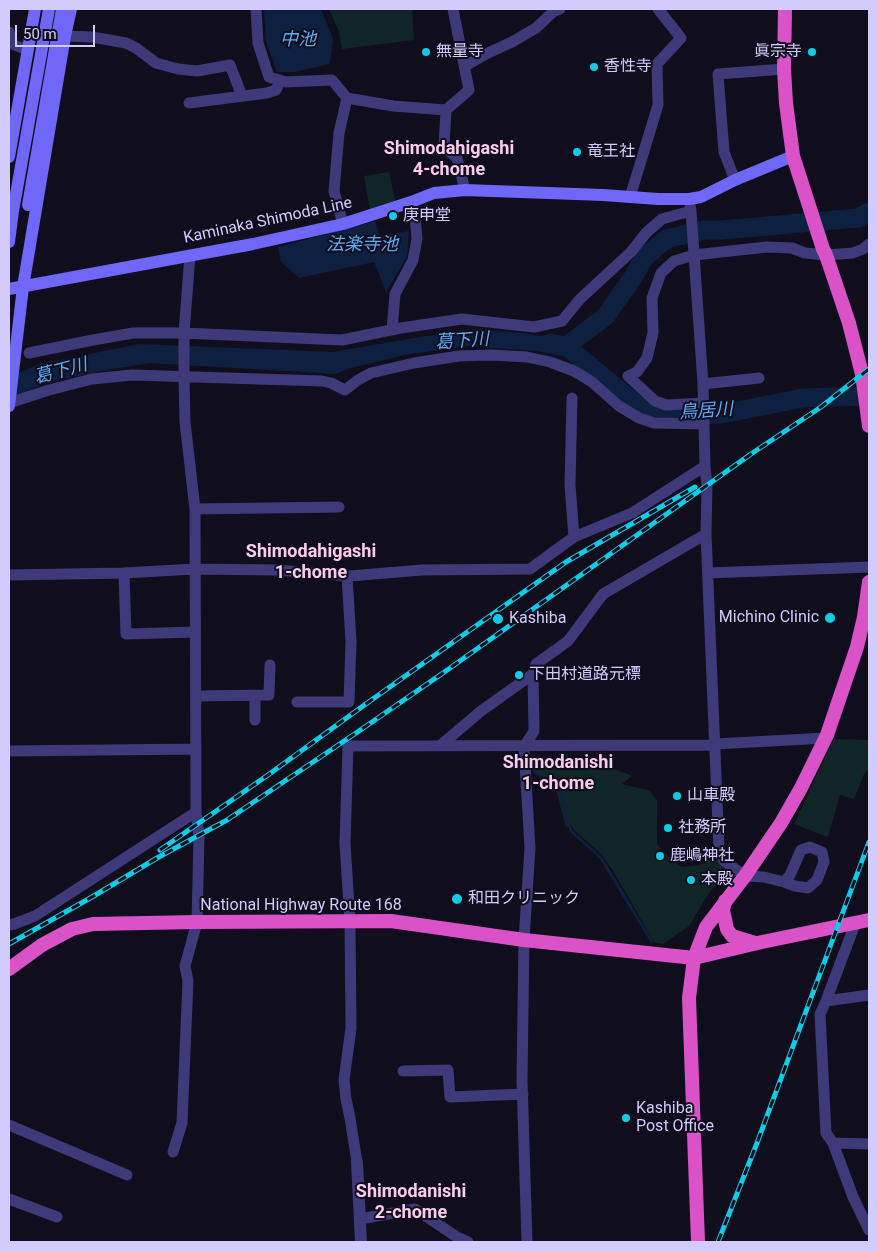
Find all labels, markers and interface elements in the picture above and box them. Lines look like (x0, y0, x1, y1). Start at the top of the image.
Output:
scale bar (18, 15, 98, 47)
text: 50 m (23, 25, 57, 43)
water label: 中池 (280, 29, 316, 51)
place label: 無量寺 (436, 42, 484, 62)
place label: 眞宗寺 (754, 42, 802, 62)
marker: 無量寺 (420, 46, 432, 58)
marker: 眞宗寺 (806, 46, 818, 58)
place label: 香性寺 (604, 57, 652, 77)
marker: 香性寺 (588, 61, 600, 73)
district label: Shimodahigashi 4-chome (384, 138, 514, 180)
place label: 竜王社 (587, 142, 635, 162)
marker: 竜王社 (571, 146, 583, 158)
street label: Kaminaka Shimoda Line (182, 194, 354, 248)
place label: 庚申堂 (403, 206, 451, 226)
marker: 庚申堂 (387, 210, 399, 222)
water label: 法楽寺池 (326, 234, 398, 256)
water label: 葛下川 (434, 329, 490, 355)
water label: 葛下川 (32, 355, 90, 389)
water label: 鳥居川 (678, 399, 734, 425)
district label: Shimodahigashi 1-chome (246, 541, 376, 584)
place label: Michino Clinic (719, 608, 819, 628)
place label: Kashiba (509, 609, 566, 629)
marker: Michino Clinic (823, 611, 837, 625)
marker: Kashiba (491, 612, 505, 626)
place label: 下田村道路元標 (529, 665, 641, 685)
marker: 下田村道路元標 (513, 669, 525, 681)
district label: Shimodanishi 1-chome (503, 752, 613, 794)
place label: 山車殿 (687, 786, 735, 806)
marker: 山車殿 (671, 790, 683, 802)
place label: 社務所 (678, 818, 726, 838)
marker: 社務所 (662, 822, 674, 834)
place label: 鹿嶋神社 (670, 846, 734, 866)
marker: 鹿嶋神社 (654, 850, 666, 862)
place label: 本殿 (701, 870, 733, 890)
marker: 本殿 (685, 874, 697, 886)
place label: 和田クリニック (468, 889, 580, 909)
marker: 和田クリニック (450, 892, 464, 906)
street label: National Highway Route 168 (200, 896, 402, 916)
place label: Kashiba Post Office (636, 1099, 714, 1137)
marker: Kashiba Post Office (620, 1112, 632, 1124)
district label: Shimodanishi 2-chome (356, 1181, 466, 1224)

